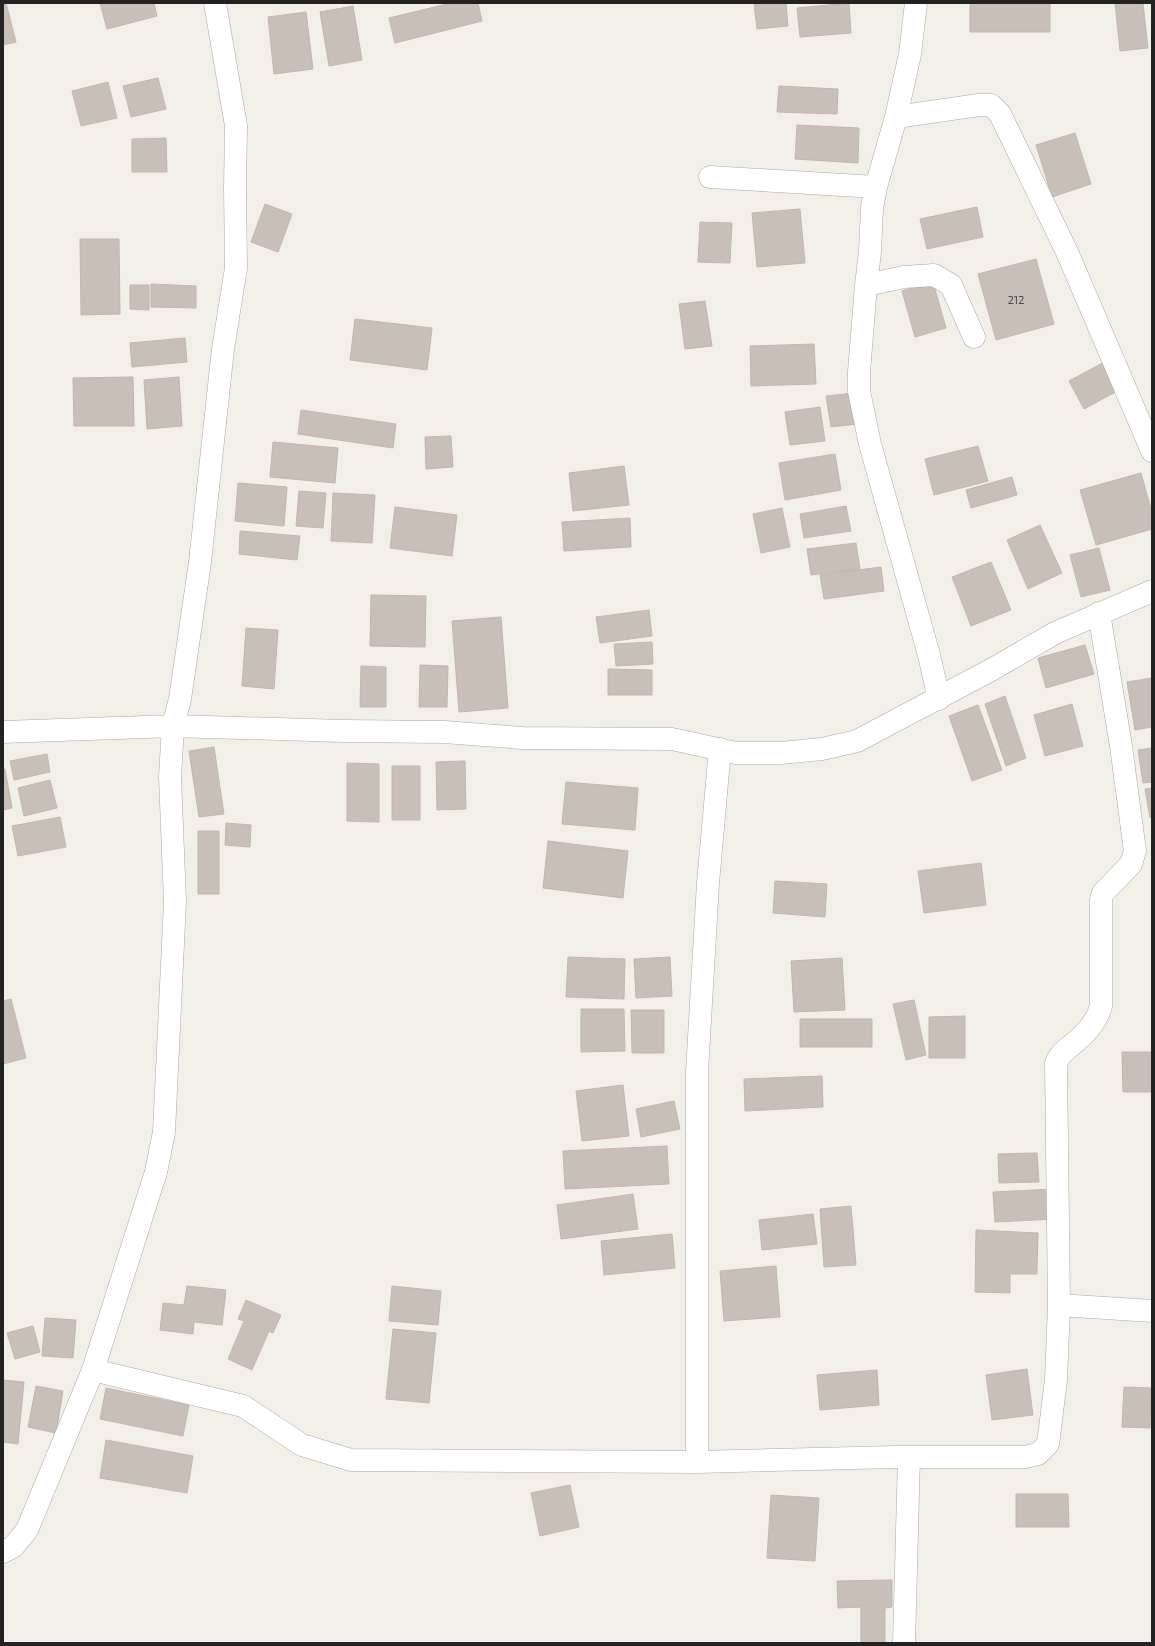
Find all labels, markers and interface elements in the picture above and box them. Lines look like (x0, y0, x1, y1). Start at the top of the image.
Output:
house number: 212 (1008, 293, 1024, 306)

